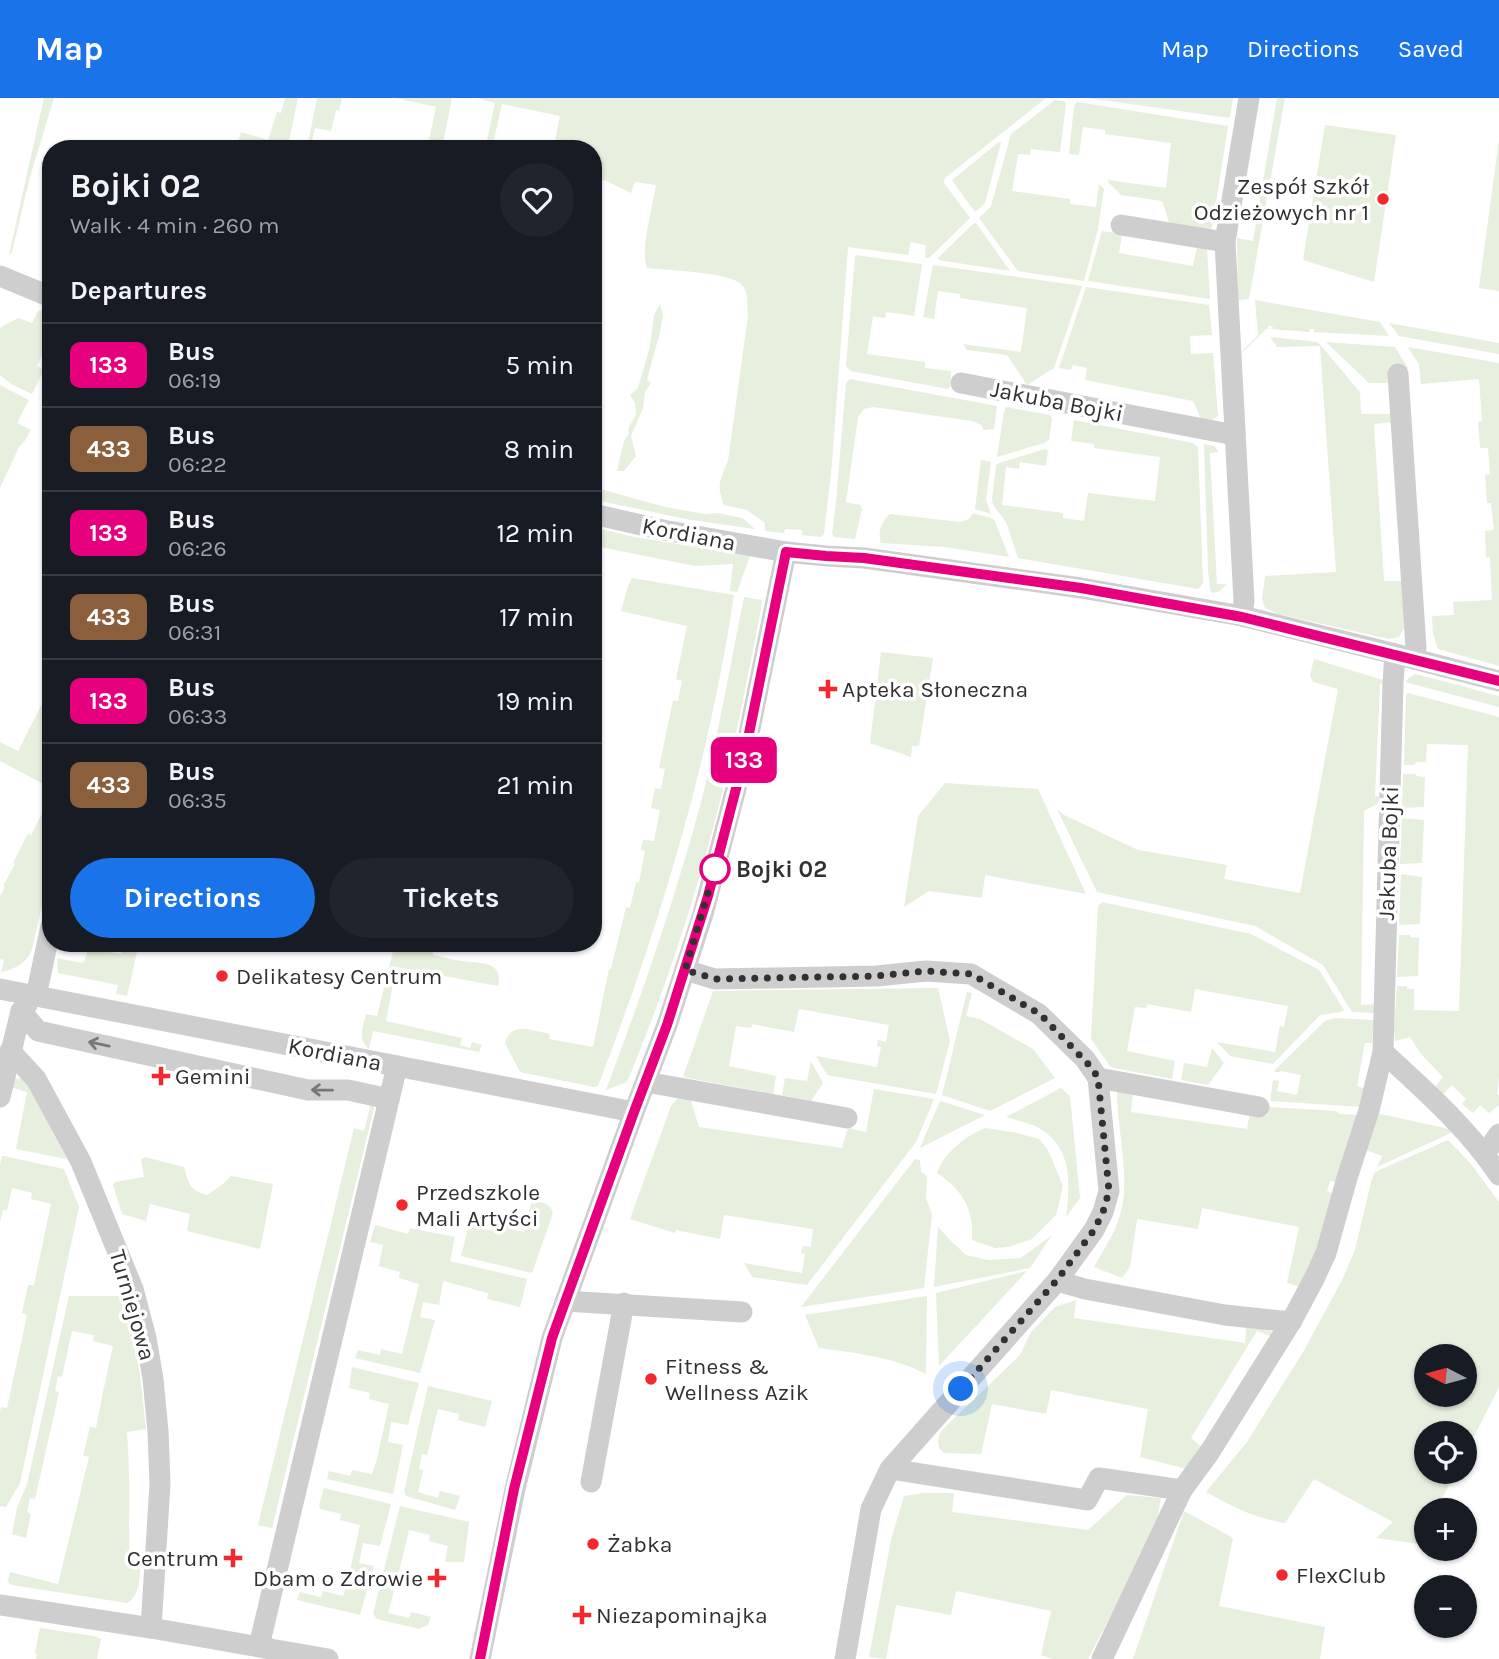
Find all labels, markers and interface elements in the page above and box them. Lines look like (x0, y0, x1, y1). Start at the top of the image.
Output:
text: Map (35, 30, 103, 68)
text: Map (1161, 35, 1209, 63)
text: Directions (1247, 35, 1360, 63)
text: Saved (1398, 35, 1464, 63)
button: heart (500, 163, 574, 237)
text: Bojki 02 (70, 167, 201, 205)
place label: Zespół Szkół Odzieżowych nr 1 (1194, 173, 1370, 226)
marker: Zespół Szkół Odzieżowych nr 1 (1375, 191, 1391, 207)
text: Walk · 4 min · 260 m (70, 212, 280, 239)
text: Departures (70, 275, 207, 306)
text: Bus (168, 336, 215, 367)
text: 5 min (505, 350, 574, 381)
text: 133 (89, 351, 128, 379)
text: 06:19 (168, 367, 221, 394)
street label: Jakuba Bojki (988, 375, 1125, 428)
text: Bus (168, 420, 215, 451)
text: 8 min (504, 434, 574, 465)
text: 433 (86, 435, 131, 463)
text: 06:22 (168, 451, 227, 478)
text: Bus (168, 504, 215, 535)
street label: Kordiana (640, 512, 738, 557)
text: 12 min (496, 518, 574, 549)
text: 133 (89, 519, 128, 547)
text: 06:26 (168, 535, 227, 562)
text: Bus (168, 588, 215, 619)
text: 17 min (499, 602, 574, 633)
text: 433 (86, 603, 131, 631)
text: 06:31 (168, 619, 221, 646)
text: Bus (168, 672, 215, 703)
place label: Apteka Słoneczna (842, 676, 1028, 703)
marker: Apteka Słoneczna (820, 681, 836, 697)
text: 19 min (496, 686, 574, 717)
text: 133 (89, 687, 128, 715)
text: 06:33 (168, 703, 227, 730)
line badge: 133 (704, 737, 784, 783)
text: 133 (725, 746, 763, 774)
text: Bus (168, 756, 215, 787)
text: 21 min (496, 770, 574, 801)
text: 433 (86, 771, 131, 799)
street label: Jakuba Bojki (1373, 785, 1404, 921)
text: 06:35 (168, 787, 227, 814)
marker: Bojki 02 (700, 854, 730, 884)
place label: Bojki 02 (736, 856, 827, 883)
button: Directions (70, 858, 315, 938)
button: Tickets (329, 858, 574, 938)
place label: Delikatesy Centrum (236, 963, 442, 990)
marker: Delikatesy Centrum (214, 968, 230, 984)
street label: Kordiana (286, 1032, 384, 1077)
one-way arrow (88, 1036, 111, 1050)
place label: Gemini (175, 1063, 251, 1090)
marker: Gemini (153, 1068, 169, 1084)
one-way arrow (311, 1083, 334, 1097)
place label: Przedszkole Mali Artyści (416, 1179, 540, 1232)
marker: Przedszkole Mali Artyści (394, 1197, 410, 1213)
street label: Turniejowa (104, 1247, 161, 1364)
north arrow (1414, 1344, 1477, 1407)
map controls (1414, 1344, 1477, 1638)
place label: Fitness & Wellness Azik (665, 1353, 809, 1406)
marker: Fitness & Wellness Azik (643, 1371, 659, 1387)
your location (943, 1371, 978, 1406)
button: locate (1414, 1421, 1477, 1484)
button: + (1414, 1498, 1477, 1561)
place label: Żabka (607, 1531, 673, 1558)
marker: Żabka (585, 1536, 601, 1552)
place label: Centrum (127, 1545, 219, 1572)
marker: Centrum (225, 1550, 241, 1566)
place label: FlexClub (1296, 1562, 1386, 1589)
place label: Dbam o Zdrowie (253, 1565, 423, 1592)
marker: FlexClub (1274, 1567, 1290, 1583)
marker: Dbam o Zdrowie (429, 1570, 445, 1586)
button: − (1414, 1575, 1477, 1638)
place label: Niezapominajka (596, 1602, 768, 1629)
marker: Niezapominajka (574, 1607, 590, 1623)

